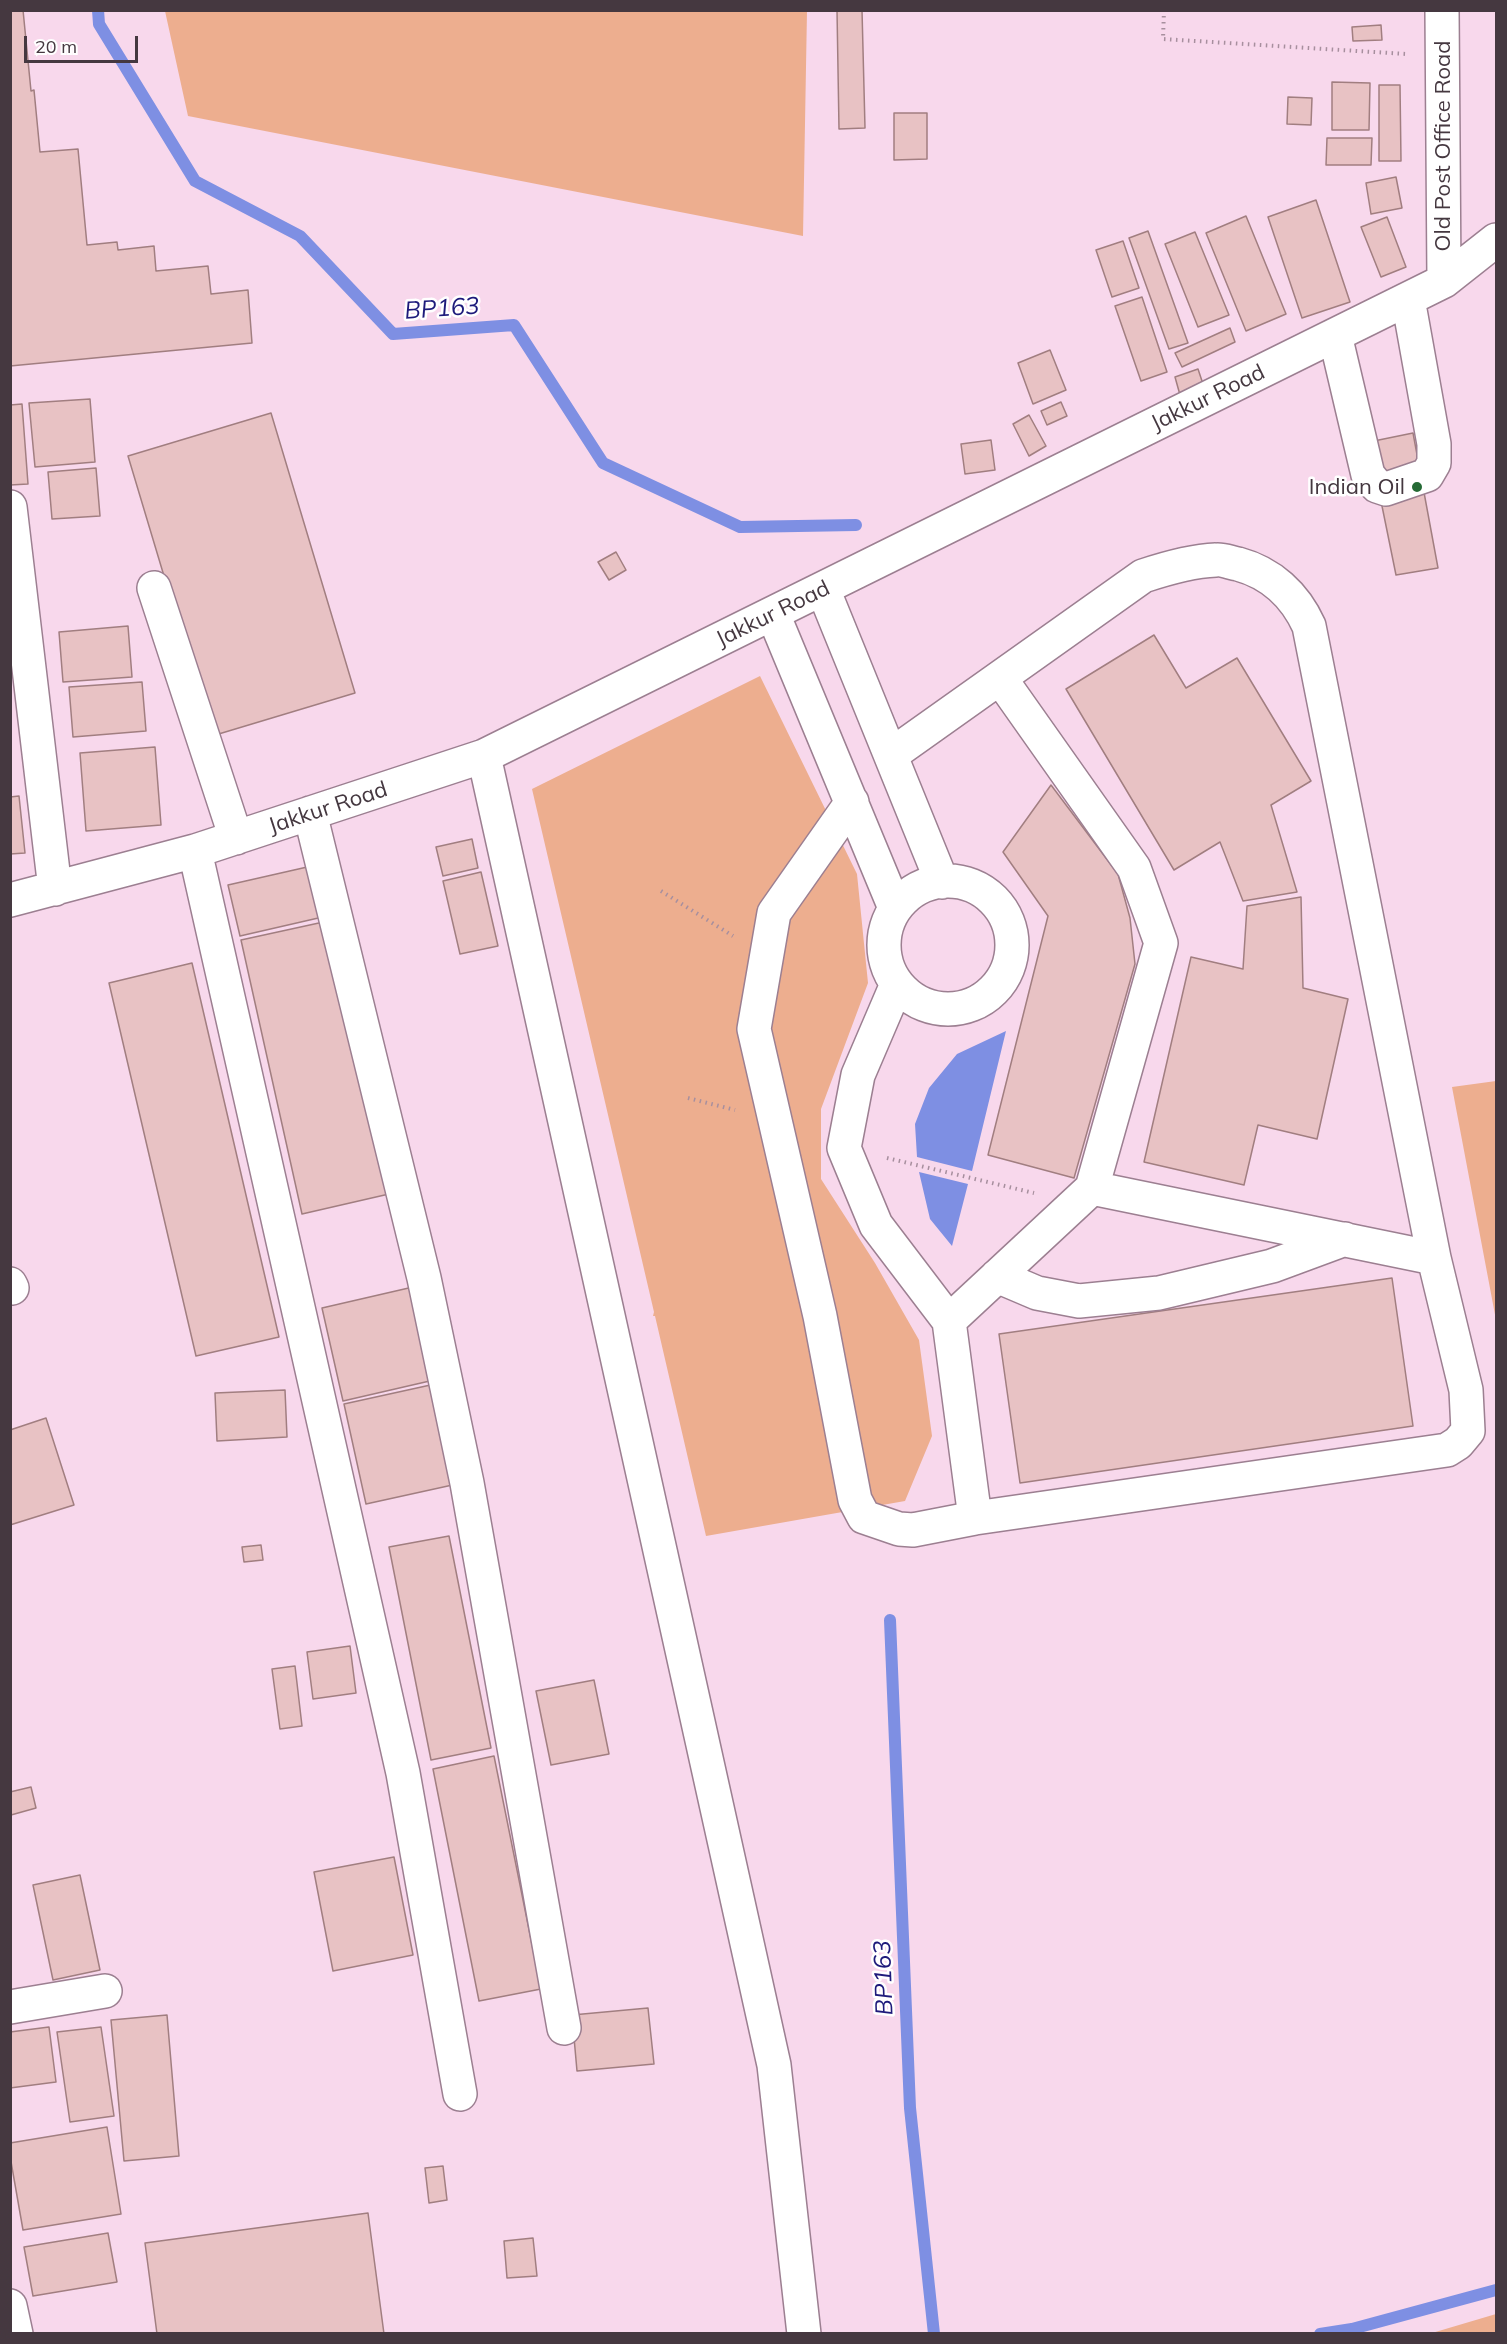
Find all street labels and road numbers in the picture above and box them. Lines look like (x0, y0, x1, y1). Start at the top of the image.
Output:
street label: Old Post Office Road (1430, 41, 1456, 251)
street label: Jakkur Road (1147, 359, 1269, 437)
street label: Jakkur Road (712, 575, 834, 653)
street label: Jakkur Road (265, 776, 391, 840)

